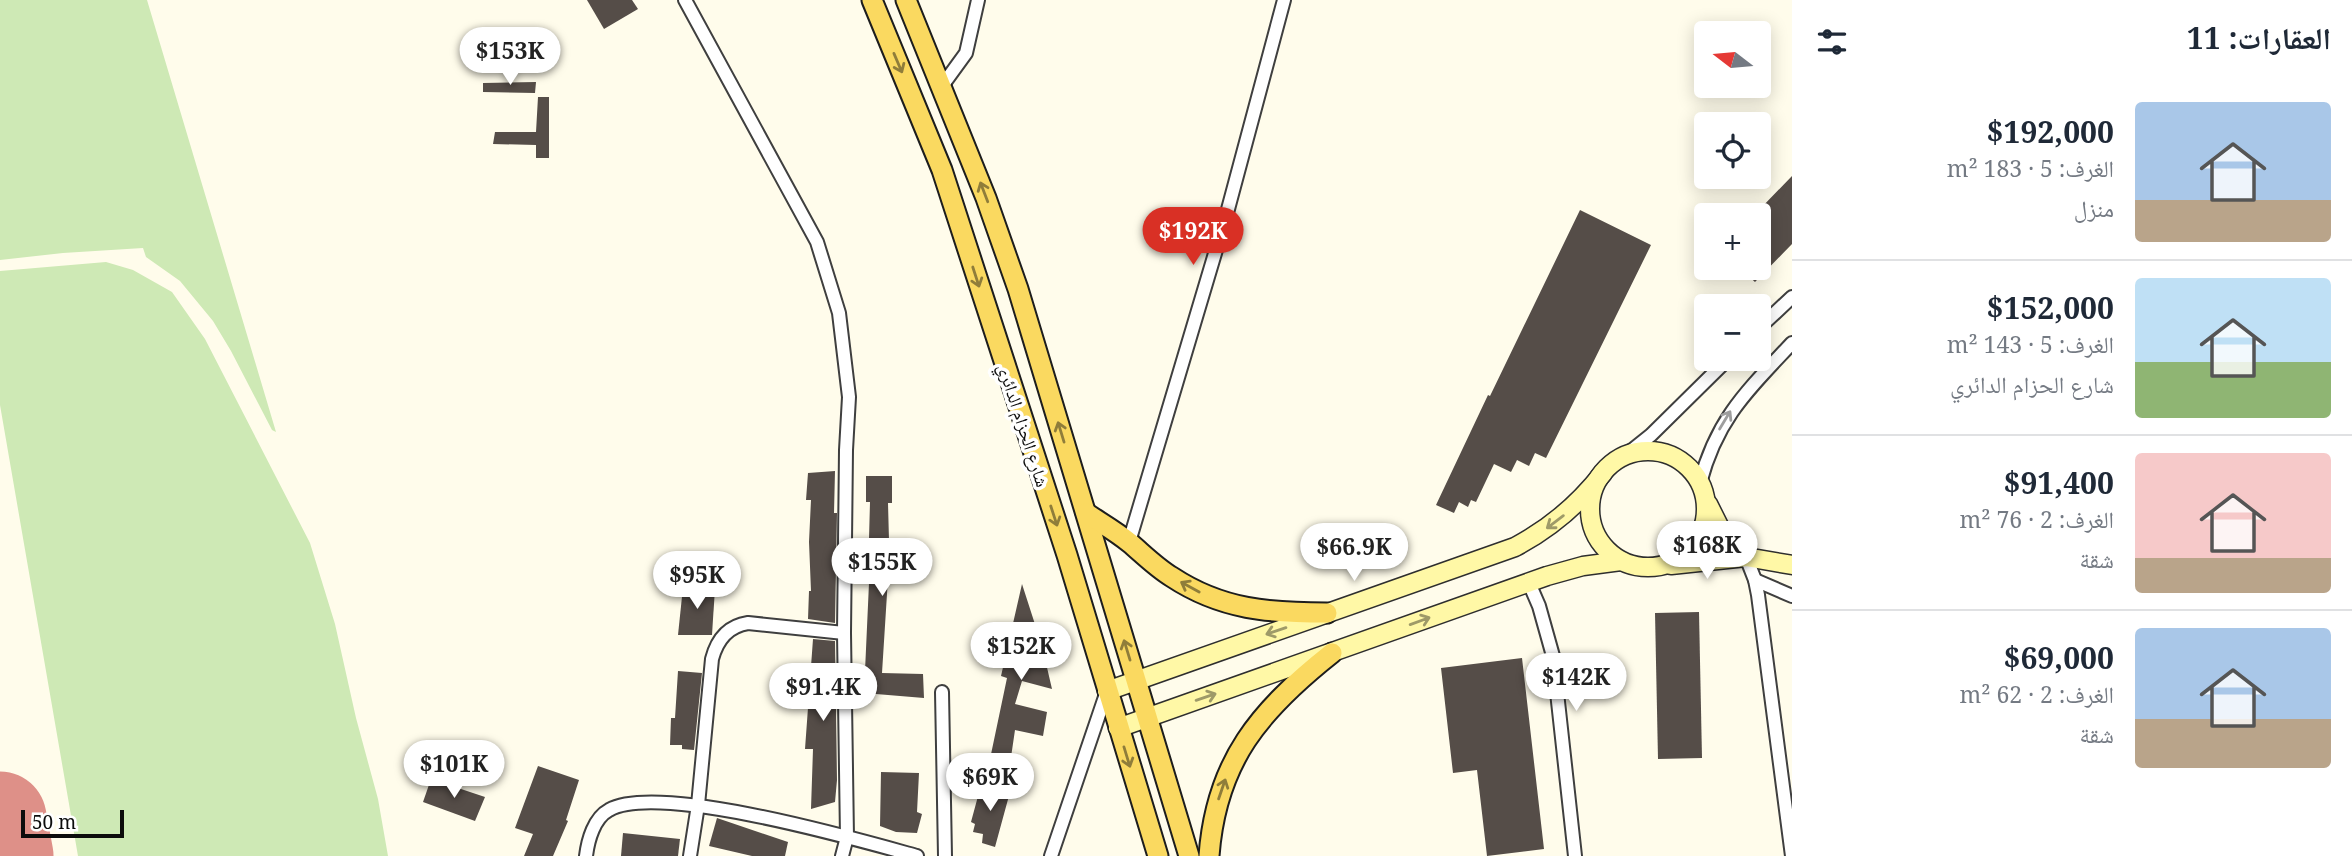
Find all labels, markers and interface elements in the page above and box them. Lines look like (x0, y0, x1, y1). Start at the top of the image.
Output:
text: العقارات: 11 (2187, 17, 2331, 58)
north arrow (1694, 21, 1771, 98)
map controls (1694, 21, 1771, 371)
icon: filters (1813, 23, 1851, 61)
pin: $153K (461, 28, 559, 87)
text: $153K (476, 34, 544, 66)
one-way arrow (892, 52, 905, 73)
text: $192,000 (1987, 111, 2114, 152)
button: locate (1694, 112, 1771, 189)
icon: home (2191, 130, 2275, 214)
text: الغرف: 5 · 183 m² (1947, 152, 2114, 184)
one-way arrow (976, 182, 989, 204)
text: منزل (2074, 192, 2114, 224)
button: + (1694, 203, 1771, 280)
pin: $192K (1144, 208, 1242, 267)
text: $192K (1159, 214, 1227, 246)
one-way arrow (971, 265, 984, 287)
text: $152,000 (1987, 287, 2114, 328)
button: − (1694, 294, 1771, 371)
icon: home (2191, 306, 2275, 390)
text: الغرف: 5 · 143 m² (1947, 328, 2114, 360)
street label: شارع الحزام الدائري (989, 360, 1055, 491)
text: شارع الحزام الدائري (1950, 368, 2114, 400)
one-way arrow (1719, 411, 1733, 431)
one-way arrow (1054, 421, 1067, 443)
text: $91,400 (2003, 462, 2114, 503)
icon: home (2191, 481, 2275, 565)
text: الغرف: 2 · 76 m² (1960, 503, 2114, 535)
one-way arrow (1049, 505, 1061, 527)
one-way arrow (1546, 514, 1565, 529)
pin: $168K (1658, 522, 1756, 581)
pin: $66.9K (1297, 524, 1411, 583)
text: $168K (1673, 528, 1741, 560)
text: $66.9K (1316, 530, 1392, 562)
pin: $155K (833, 538, 931, 598)
text: شقة (2080, 543, 2114, 575)
text: $155K (848, 545, 916, 577)
pin: $95K (656, 552, 738, 611)
text: $95K (669, 558, 725, 590)
one-way arrow (1180, 580, 1201, 593)
one-way arrow (1409, 614, 1431, 626)
pin: $152K (972, 622, 1070, 682)
one-way arrow (1266, 626, 1288, 638)
text: $152K (987, 629, 1055, 661)
text: $69,000 (2003, 637, 2114, 678)
one-way arrow (1120, 639, 1133, 661)
pin: $142K (1527, 654, 1625, 713)
icon: home (2191, 656, 2275, 740)
text: $142K (1542, 660, 1610, 692)
pin: $91.4K (766, 664, 880, 723)
text: $91.4K (785, 670, 861, 702)
text: الغرف: 2 · 62 m² (1960, 678, 2114, 710)
one-way arrow (1194, 690, 1216, 702)
text: شقة (2080, 718, 2114, 750)
pin: $101K (405, 740, 503, 800)
one-way arrow (1122, 746, 1135, 768)
text: $101K (420, 747, 488, 779)
pin: $69K (949, 754, 1031, 813)
text: $69K (962, 760, 1018, 792)
one-way arrow (1217, 779, 1229, 801)
scale bar (21, 807, 124, 839)
text: 50 m (32, 809, 76, 835)

